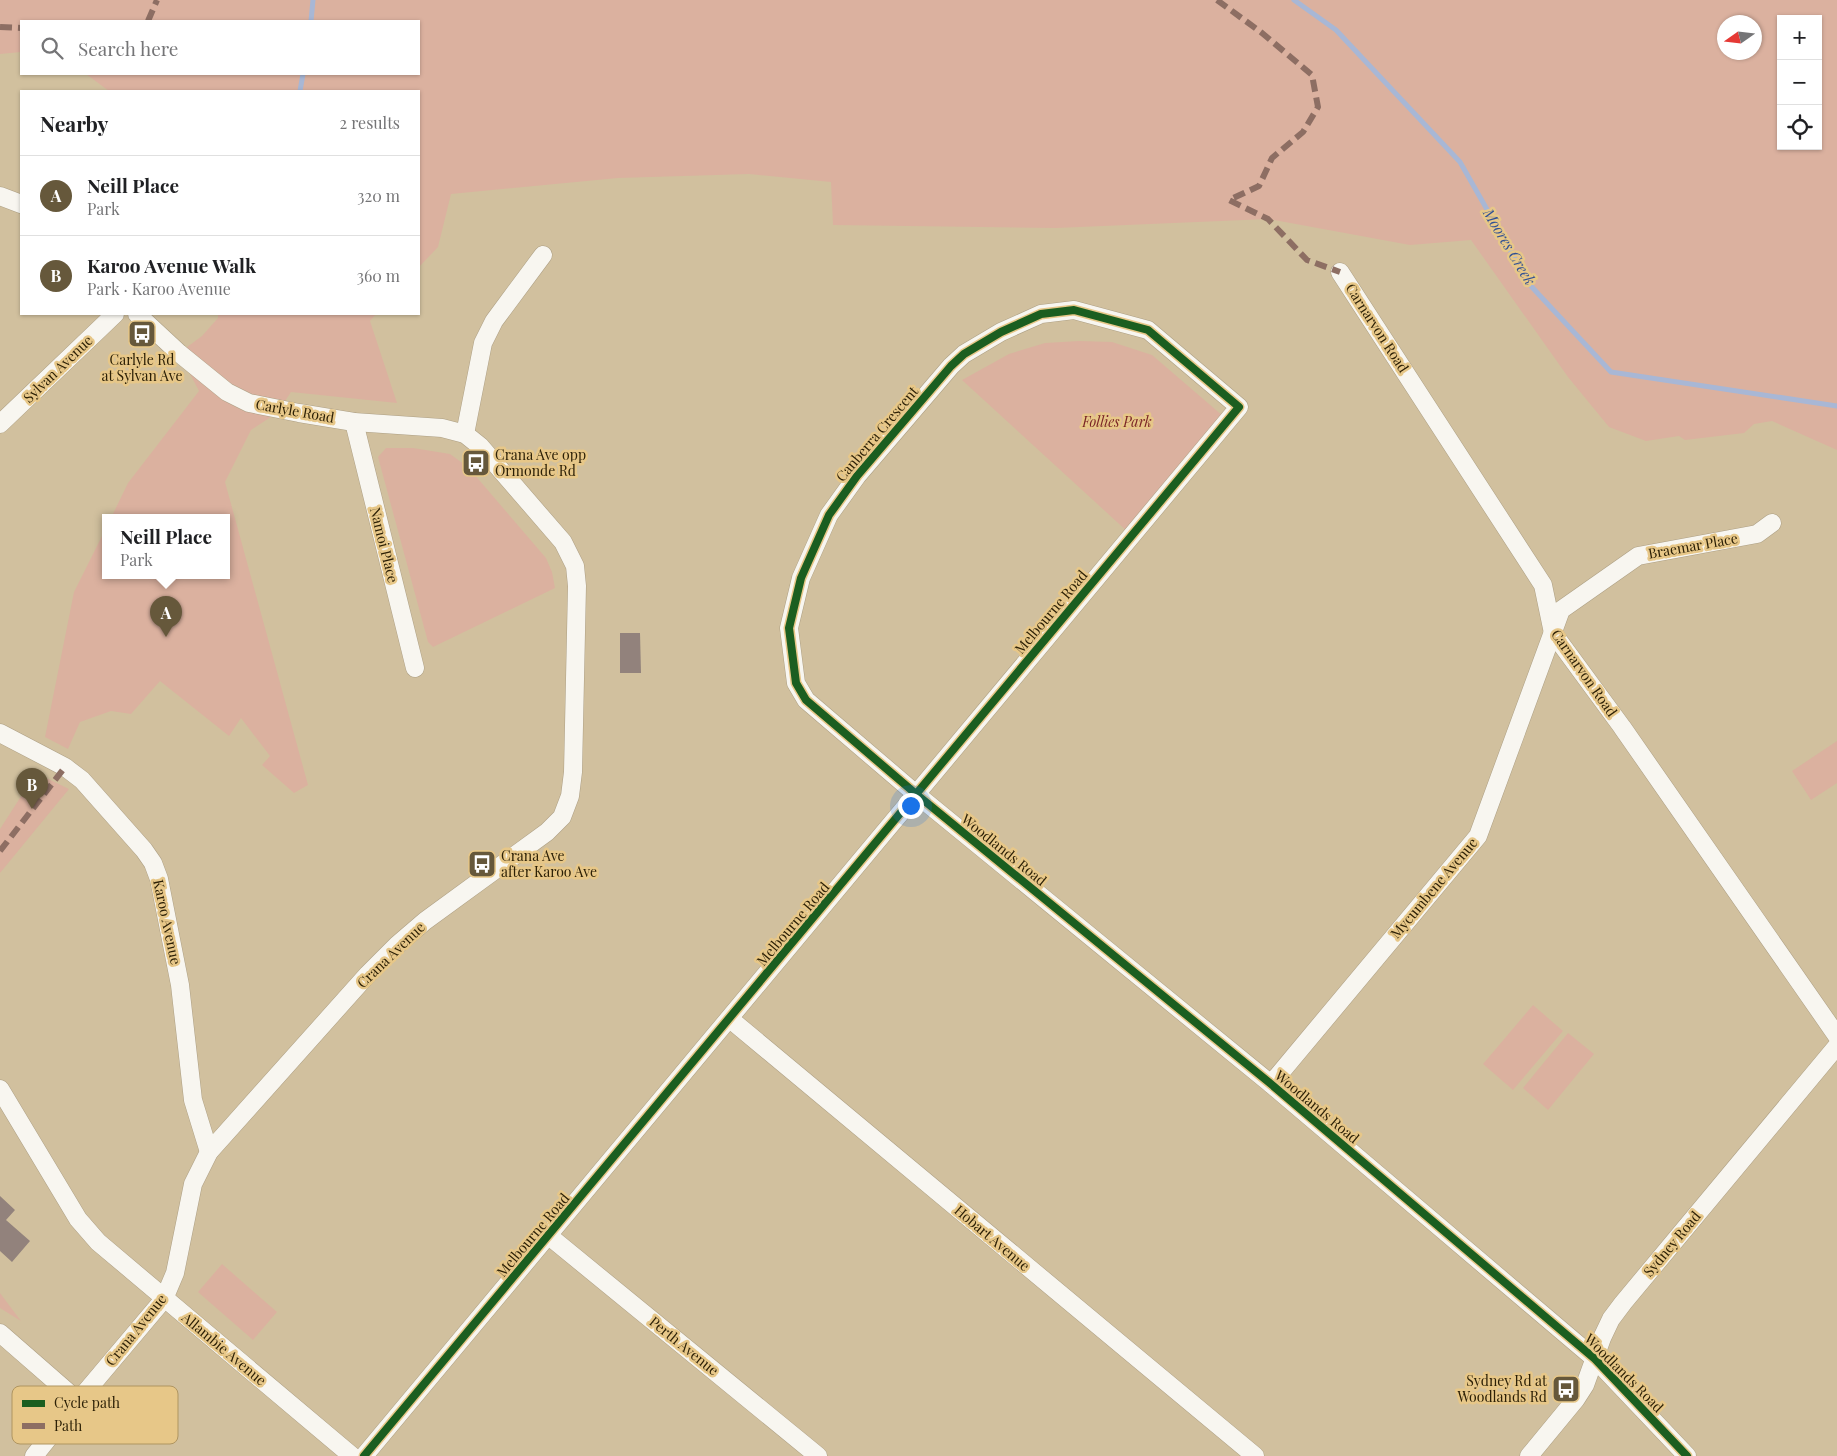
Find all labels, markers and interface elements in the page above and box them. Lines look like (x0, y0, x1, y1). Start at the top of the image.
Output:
north arrow (1717, 15, 1762, 60)
map controls (1777, 15, 1822, 150)
button: + (1777, 15, 1822, 60)
search box (20, 20, 420, 75)
icon: search (38, 34, 66, 62)
text: Search here (78, 35, 178, 61)
button: − (1777, 60, 1822, 105)
button: locate (1777, 105, 1822, 150)
text: Nearby (40, 109, 109, 137)
text: 2 results (340, 112, 400, 133)
text: Neill Place (87, 172, 179, 198)
text: A (51, 185, 61, 206)
text: 320 m (357, 185, 400, 206)
text: Park (87, 198, 120, 219)
water label: Moores Creek (1479, 204, 1541, 289)
text: Karoo Avenue Walk (87, 252, 256, 278)
text: B (51, 265, 61, 286)
text: 360 m (357, 265, 400, 286)
text: Park · Karoo Avenue (87, 278, 231, 299)
street label: Carnarvon Road (1342, 280, 1413, 376)
bus stop icon: Carlyle Rd at Sylvan Ave (127, 319, 157, 349)
street label: Sylvan Avenue (19, 331, 96, 407)
place label: Carlyle Rd at Sylvan Ave (101, 350, 183, 385)
street label: Canberra Crescent (831, 381, 923, 485)
street label: Carlyle Road (254, 394, 336, 427)
park label: Follies Park (1081, 412, 1152, 431)
place label: Crana Ave opp Ormonde Rd (495, 445, 586, 480)
bus stop icon: Crana Ave opp Ormonde Rd (461, 448, 491, 478)
street label: Namoi Place (366, 505, 403, 585)
popup (102, 514, 230, 579)
text: Neill Place (120, 523, 212, 549)
street label: Braemar Place (1647, 528, 1739, 563)
text: Park (120, 549, 153, 570)
street label: Melbourne Road (1010, 566, 1091, 658)
pin: A (150, 596, 182, 637)
street label: Carnarvon Road (1547, 625, 1622, 720)
pin: B (16, 768, 48, 809)
your location (898, 793, 924, 819)
street label: Woodlands Road (957, 809, 1051, 890)
street label: Mycumbene Avenue (1386, 833, 1481, 942)
place label: Crana Ave after Karoo Ave (501, 846, 597, 881)
bus stop icon: Crana Ave after Karoo Ave (467, 849, 497, 879)
street label: Karoo Avenue (149, 878, 186, 966)
street label: Melbourne Road (752, 878, 833, 970)
street label: Crana Avenue (353, 918, 429, 992)
street label: Woodlands Road (1271, 1065, 1363, 1147)
street label: Melbourne Road (492, 1189, 573, 1281)
street label: Hobart Avenue (951, 1200, 1034, 1275)
street label: Sydney Road (1639, 1207, 1705, 1280)
street label: Crana Avenue (101, 1290, 170, 1370)
street label: Allambie Avenue (177, 1307, 270, 1389)
street label: Perth Avenue (646, 1312, 723, 1379)
street label: Woodlands Road (1580, 1328, 1668, 1416)
place label: Sydney Rd at Woodlands Rd (1456, 1371, 1548, 1406)
bus stop icon: Sydney Rd at Woodlands Rd (1551, 1374, 1581, 1404)
legend (12, 1386, 178, 1444)
text: Cycle path (54, 1393, 121, 1412)
text: Path (54, 1416, 83, 1435)

